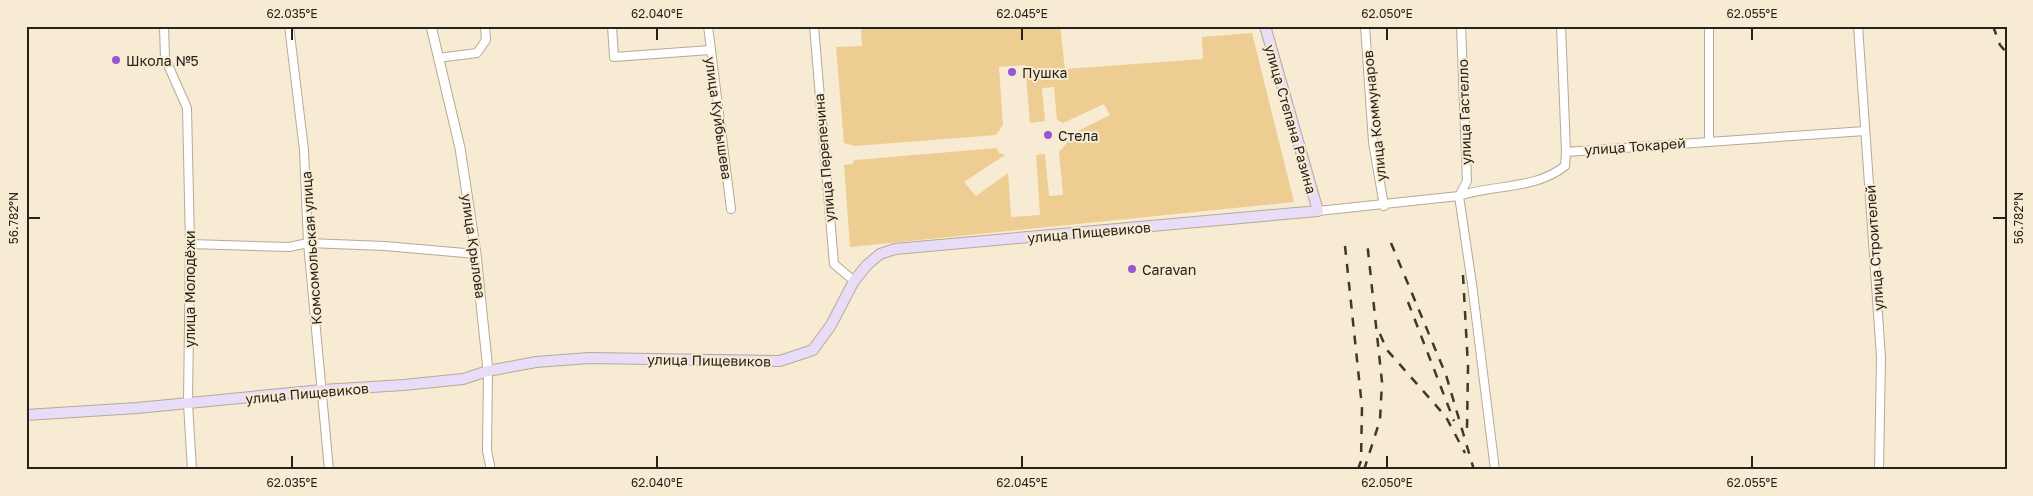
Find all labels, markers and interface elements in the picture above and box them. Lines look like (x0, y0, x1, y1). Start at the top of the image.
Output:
text: 62.035°E (266, 6, 318, 21)
text: 62.040°E (631, 6, 683, 21)
text: 62.045°E (996, 6, 1048, 21)
text: 62.050°E (1361, 6, 1413, 21)
text: 62.055°E (1726, 6, 1778, 21)
street label: улица Степана Разина (1262, 42, 1320, 196)
street label: улица Коммунаров (1359, 49, 1389, 182)
place label: Школа №5 (126, 52, 199, 69)
marker: Школа №5 (110, 54, 122, 66)
street label: улица Куйбышева (702, 55, 736, 181)
street label: улица Гастелло (1454, 59, 1474, 165)
place label: Пушка (1022, 64, 1068, 81)
marker: Пушка (1006, 66, 1018, 78)
street label: улица Перепечина (810, 93, 838, 223)
place label: Стела (1058, 127, 1098, 144)
marker: Стела (1042, 129, 1054, 141)
street label: улица Токарей (1584, 134, 1686, 158)
street label: Комсомольская улица (297, 171, 325, 325)
street label: улица Строителей (1861, 185, 1887, 311)
text: 56.782°N (6, 192, 21, 244)
text: 56.782°N (2011, 192, 2026, 244)
street label: улица Крылова (458, 193, 490, 299)
street label: улица Пищевиков (1027, 218, 1152, 246)
street label: улица Молодёжи (181, 230, 198, 348)
place label: Caravan (1142, 261, 1196, 278)
marker: Caravan (1126, 263, 1138, 275)
street label: улица Пищевиков (647, 350, 771, 370)
street label: улица Пищевиков (245, 379, 370, 407)
text: 62.035°E (266, 475, 318, 490)
text: 62.040°E (631, 475, 683, 490)
text: 62.045°E (996, 475, 1048, 490)
text: 62.050°E (1361, 475, 1413, 490)
text: 62.055°E (1726, 475, 1778, 490)

